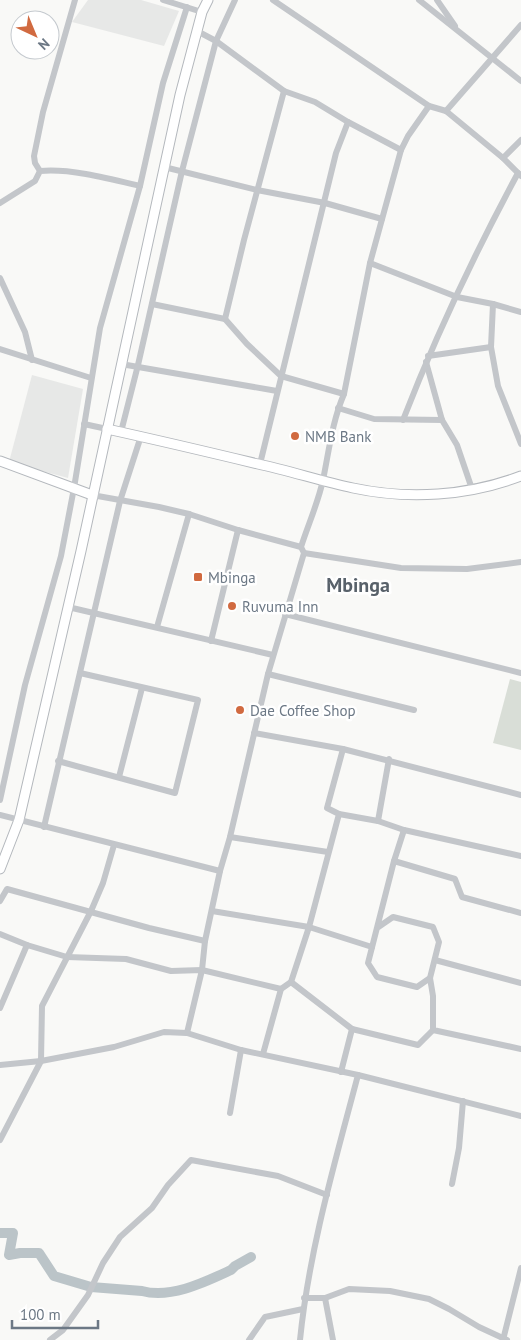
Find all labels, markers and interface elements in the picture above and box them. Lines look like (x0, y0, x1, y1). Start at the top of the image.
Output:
north arrow (10, 10, 60, 60)
text: N (34, 35, 54, 54)
place label: NMB Bank (305, 427, 372, 446)
marker: NMB Bank (289, 430, 301, 442)
place label: Mbinga (208, 568, 256, 587)
marker: Mbinga (192, 571, 204, 583)
district label: Mbinga (326, 572, 390, 598)
place label: Ruvuma Inn (242, 597, 319, 616)
marker: Ruvuma Inn (226, 600, 238, 612)
place label: Dae Coffee Shop (250, 701, 356, 720)
marker: Dae Coffee Shop (234, 704, 246, 716)
scale bar (12, 1298, 99, 1330)
text: 100 m (20, 1305, 61, 1324)

